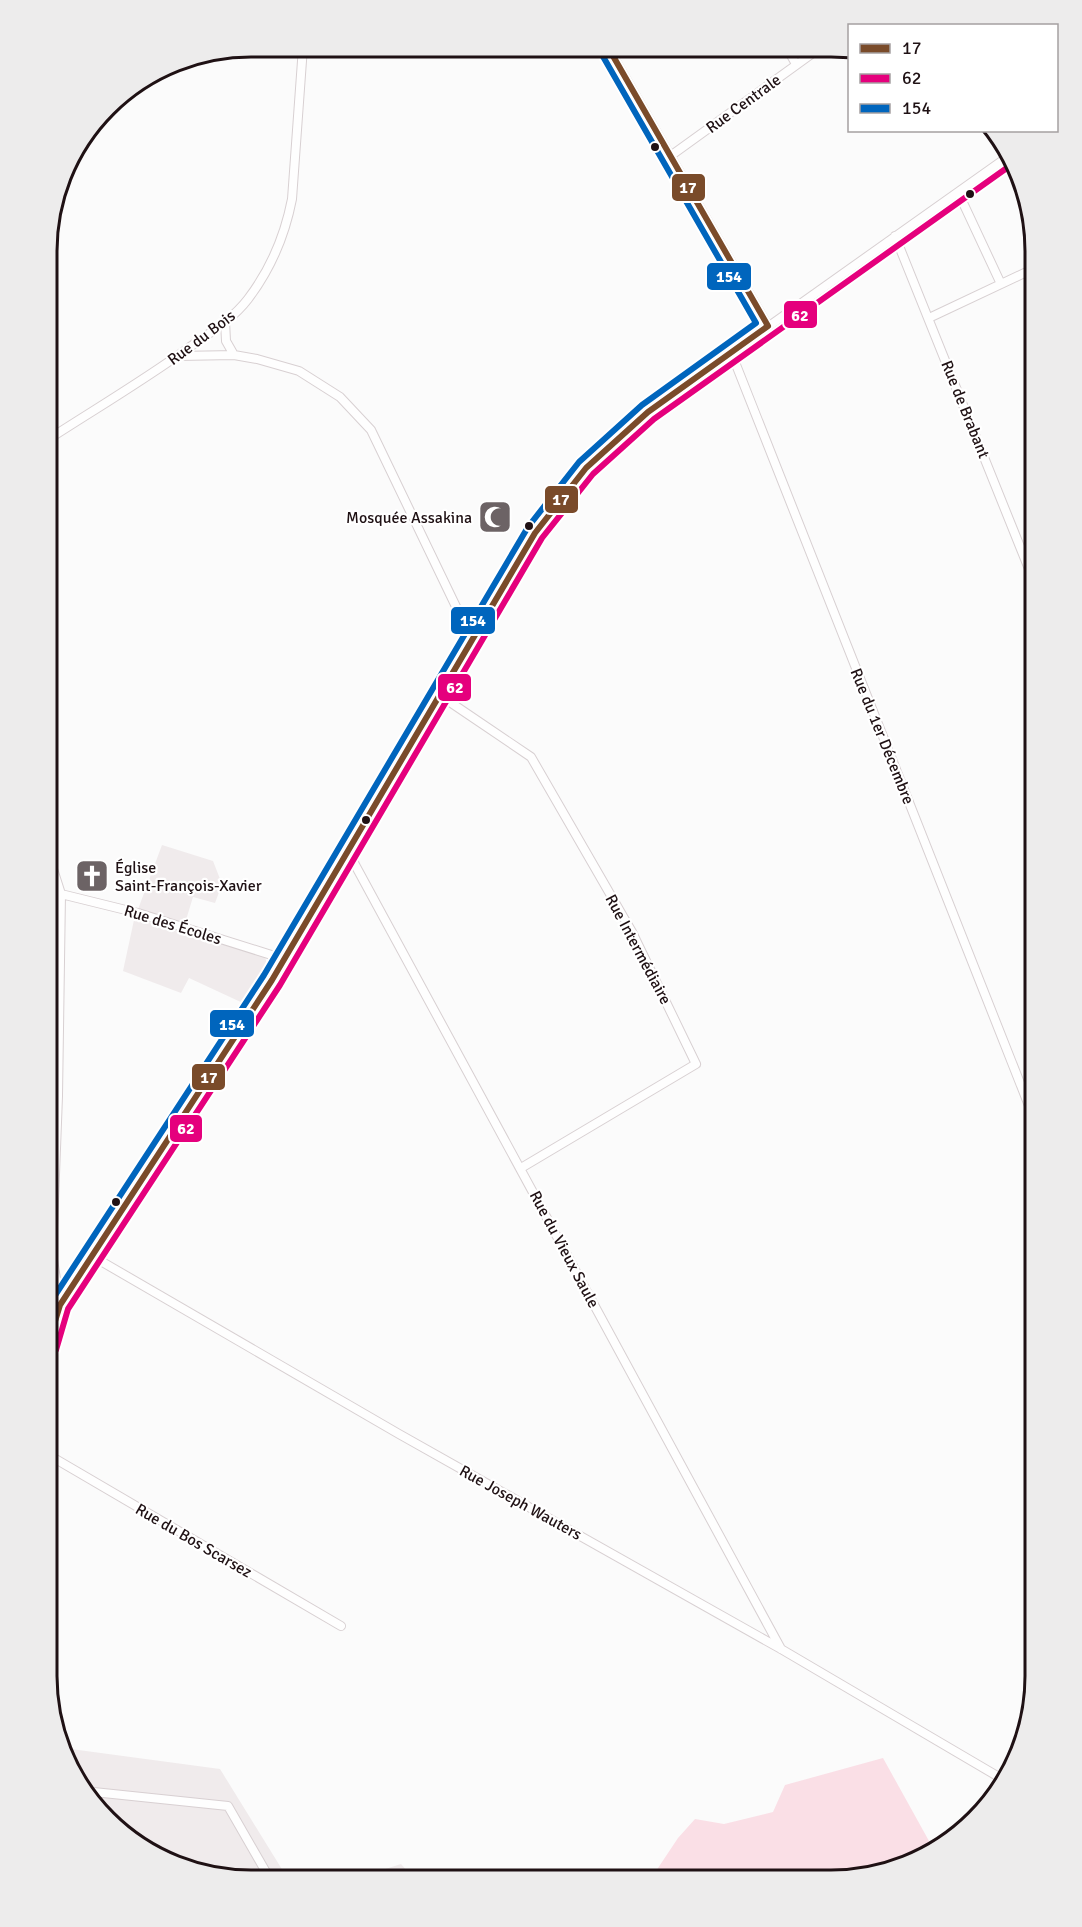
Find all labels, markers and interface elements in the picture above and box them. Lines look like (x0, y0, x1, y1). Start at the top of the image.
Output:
legend (848, 24, 1058, 132)
text: 17 (902, 37, 921, 59)
text: 62 (902, 67, 921, 89)
street label: Rue Centrale (702, 70, 785, 138)
text: 154 (902, 97, 931, 119)
unlabelled marker (649, 141, 661, 153)
line badge: 17 (671, 173, 706, 202)
text: 17 (679, 178, 697, 198)
unlabelled marker (964, 188, 976, 200)
line badge: 154 (706, 262, 752, 291)
text: 154 (716, 267, 742, 287)
line badge: 62 (783, 300, 818, 329)
street label: Rue du Bois (164, 306, 239, 370)
text: 62 (791, 306, 809, 326)
street label: Rue de Brabant (936, 358, 994, 462)
line badge: 17 (544, 485, 579, 514)
text: 17 (552, 490, 570, 510)
mosque icon: Mosquée Assakina (477, 499, 513, 535)
place label: Mosquée Assakina (346, 508, 472, 528)
unlabelled marker (523, 520, 535, 532)
line badge: 154 (450, 606, 496, 635)
text: 154 (460, 611, 486, 631)
street label: Rue du 1er Décembre (846, 665, 918, 807)
line badge: 62 (437, 673, 472, 702)
text: 62 (446, 678, 464, 698)
unlabelled marker (360, 814, 372, 826)
church icon: Église Saint-François-Xavier (74, 858, 110, 894)
place label: Église Saint-François-Xavier (115, 858, 262, 896)
street label: Rue Intermédiaire (601, 891, 676, 1008)
street label: Rue des Écoles (122, 901, 224, 949)
line badge: 154 (209, 1009, 255, 1038)
text: 154 (219, 1015, 245, 1035)
line badge: 17 (191, 1063, 226, 1091)
text: 17 (200, 1068, 218, 1088)
line badge: 62 (169, 1114, 203, 1143)
text: 62 (177, 1119, 195, 1139)
street label: Rue du Vieux Saule (525, 1188, 603, 1311)
unlabelled marker (110, 1196, 122, 1208)
street label: Rue Joseph Wauters (456, 1461, 585, 1545)
street label: Rue du Bos Scarsez (132, 1499, 255, 1582)

